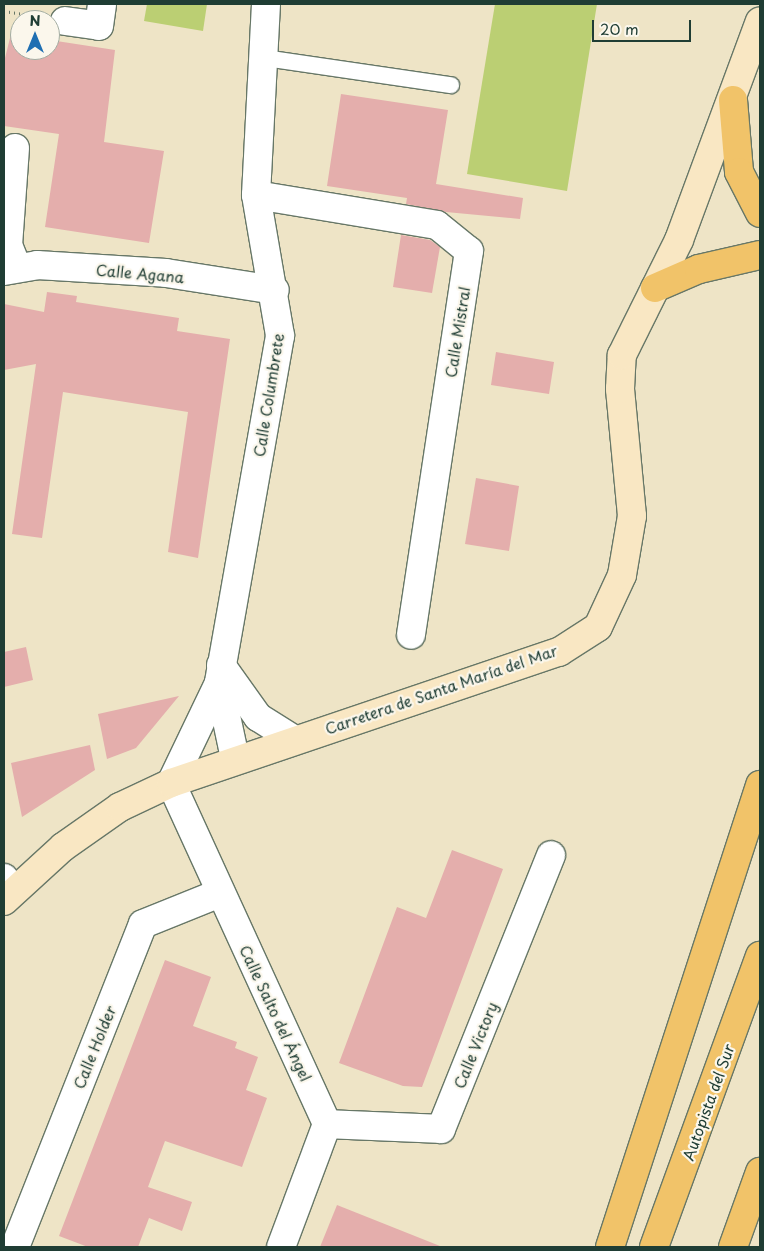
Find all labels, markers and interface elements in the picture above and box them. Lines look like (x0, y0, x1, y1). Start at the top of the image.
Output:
north arrow (10, 10, 60, 60)
text: N (29, 10, 41, 31)
scale bar (594, 10, 693, 42)
text: 20 m (600, 17, 639, 40)
street label: Calle Agana (95, 260, 185, 286)
street label: Calle Mistral (441, 285, 473, 379)
street label: Calle Columbrete (249, 332, 287, 458)
street label: Carretera de Santa María del Mar (320, 640, 562, 738)
street label: Calle Salto del Ángel (236, 941, 316, 1085)
street label: Calle Victory (449, 999, 501, 1091)
street label: Calle Holder (69, 1003, 119, 1091)
street label: Autopista del Sur (678, 1040, 738, 1164)

